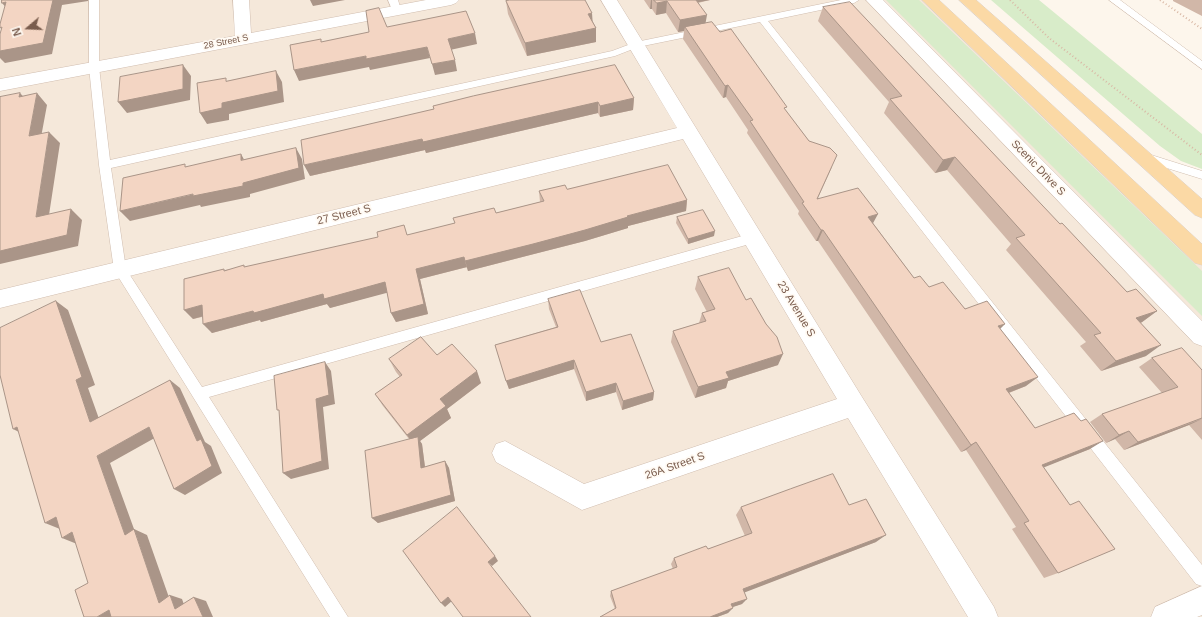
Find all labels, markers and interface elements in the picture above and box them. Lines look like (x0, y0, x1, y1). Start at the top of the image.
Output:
north arrow (8, 8, 48, 48)
text: N (10, 26, 24, 38)
street label: 28 Street S (203, 32, 249, 52)
street label: Scenic Drive S (1008, 137, 1068, 199)
street label: 27 Street S (316, 202, 372, 228)
street label: 23 Avenue S (774, 279, 818, 339)
street label: 26A Street S (643, 450, 707, 482)

